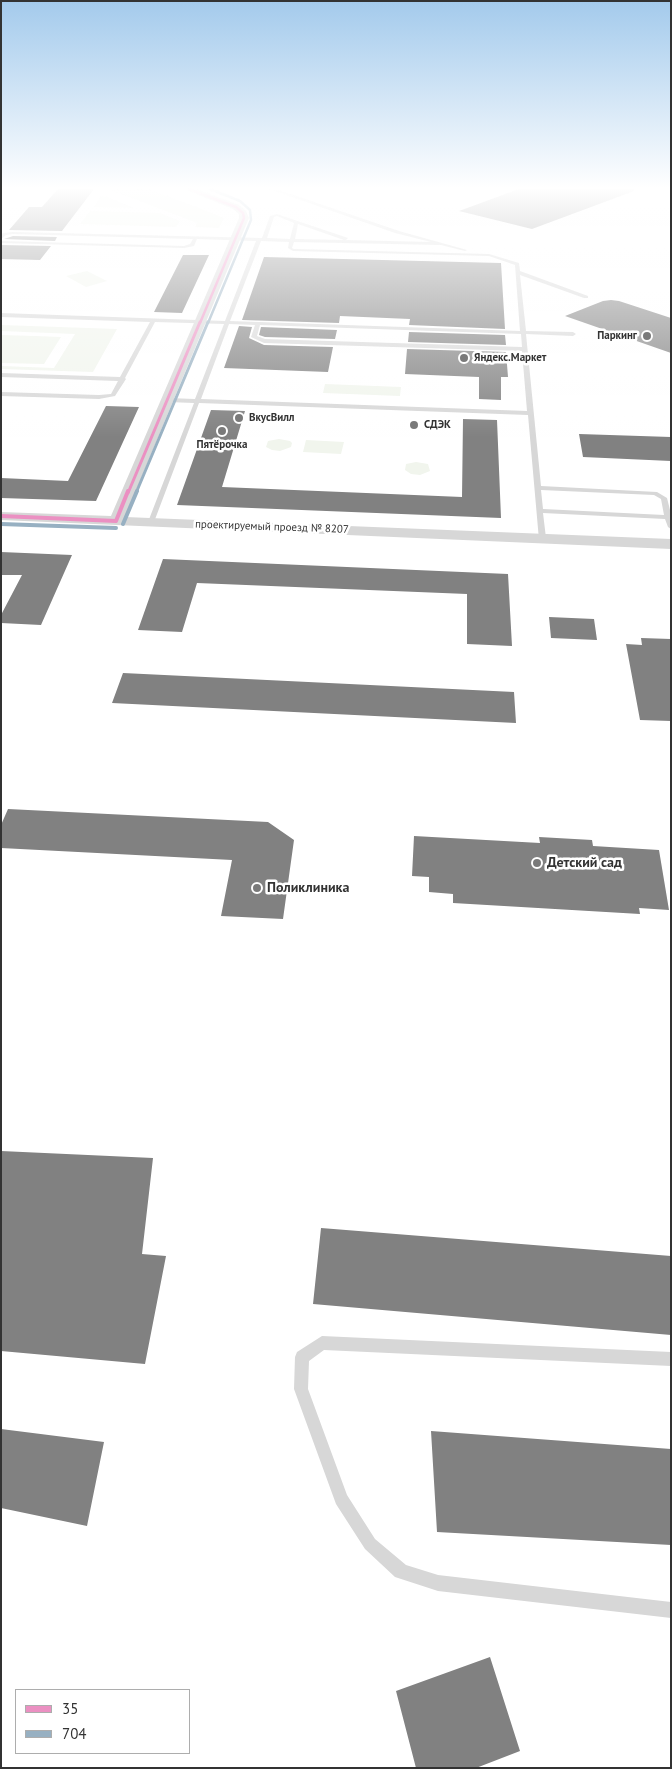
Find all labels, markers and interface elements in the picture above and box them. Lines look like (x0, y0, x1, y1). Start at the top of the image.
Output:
place label: Паркинг (597, 329, 637, 343)
marker: Паркинг (641, 330, 653, 342)
place label: Яндекс.Маркет (474, 351, 546, 365)
marker: Яндекс.Маркет (458, 352, 470, 364)
place label: ВкусВилл (249, 411, 295, 425)
marker: ВкусВилл (233, 412, 245, 424)
place label: СДЭК (424, 418, 451, 432)
marker: СДЭК (408, 419, 420, 431)
marker: Пятёрочка (216, 425, 228, 437)
place label: Пятёрочка (197, 438, 247, 452)
street label: проектируемый проезд № 8207 (195, 518, 349, 536)
place label: Детский сад (547, 855, 622, 871)
marker: Детский сад (531, 857, 543, 869)
place label: Поликлиника (267, 880, 349, 896)
marker: Поликлиника (251, 882, 263, 894)
legend (15, 1689, 190, 1754)
text: 35 (62, 1699, 78, 1718)
text: 704 (62, 1724, 87, 1743)

